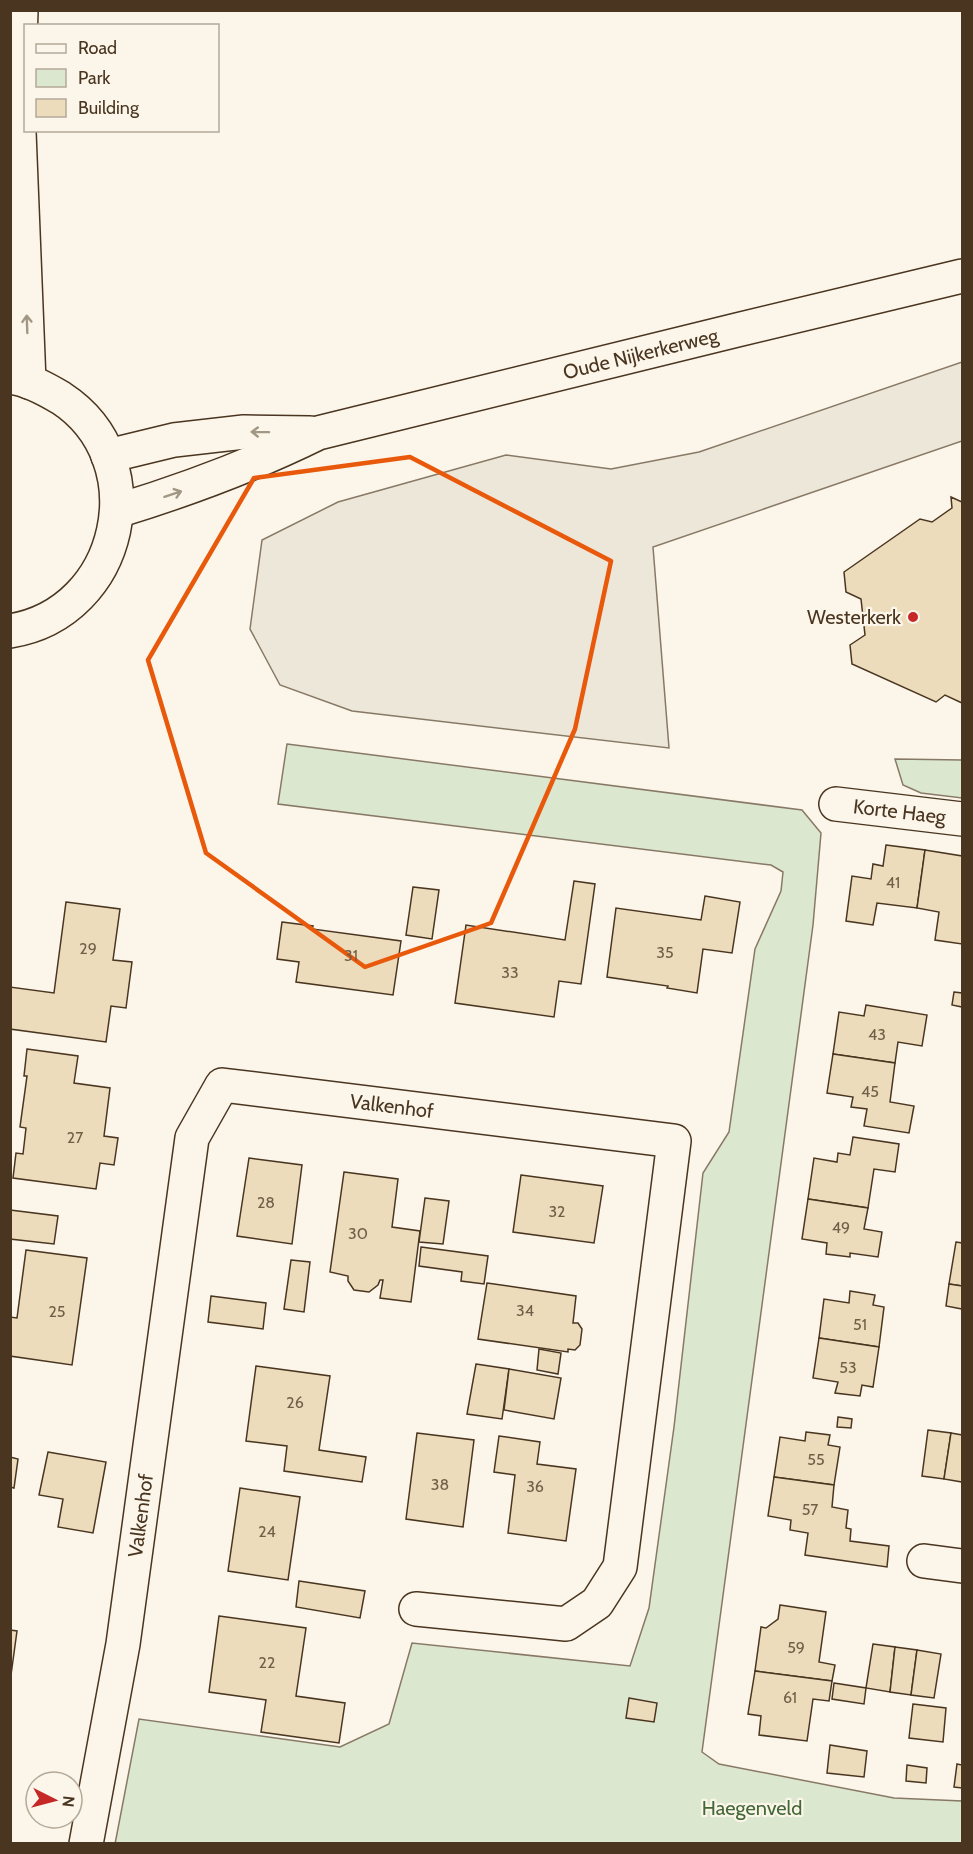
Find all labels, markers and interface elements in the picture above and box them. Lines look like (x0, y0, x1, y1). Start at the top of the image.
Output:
legend (24, 24, 219, 132)
text: Road (78, 37, 117, 59)
text: Park (78, 67, 111, 89)
text: Building (78, 97, 140, 119)
one-way arrow (21, 315, 32, 335)
street label: Oude Nijkerkerweg (561, 323, 722, 384)
one-way arrow (250, 426, 270, 438)
one-way arrow (163, 487, 182, 498)
place label: Westerkerk (807, 605, 901, 629)
marker: Westerkerk (906, 610, 920, 624)
street label: Korte Haeg (852, 794, 948, 829)
house number: 41 (886, 873, 900, 892)
house number: 29 (79, 939, 97, 958)
house number: 35 (656, 943, 674, 962)
house number: 31 (344, 946, 358, 965)
house number: 33 (501, 963, 519, 982)
house number: 43 (868, 1025, 886, 1044)
house number: 45 (861, 1082, 879, 1101)
street label: Valkenhof (349, 1089, 435, 1123)
house number: 27 (67, 1128, 83, 1147)
house number: 28 (257, 1193, 275, 1212)
house number: 32 (548, 1202, 566, 1221)
house number: 49 (832, 1218, 850, 1237)
house number: 30 (348, 1224, 368, 1243)
house number: 34 (516, 1301, 534, 1320)
house number: 25 (48, 1302, 66, 1321)
house number: 51 (853, 1315, 867, 1334)
house number: 53 (839, 1358, 857, 1377)
house number: 26 (286, 1393, 304, 1412)
house number: 55 (807, 1450, 825, 1469)
street label: Valkenhof (123, 1472, 158, 1559)
house number: 38 (431, 1475, 449, 1494)
house number: 36 (526, 1477, 544, 1496)
house number: 57 (802, 1500, 818, 1519)
house number: 24 (258, 1522, 276, 1541)
house number: 59 (787, 1638, 805, 1657)
house number: 22 (259, 1653, 275, 1672)
house number: 61 (783, 1688, 797, 1707)
north arrow (24, 1770, 84, 1830)
text: N (58, 1795, 78, 1808)
park label: Haegenveld (702, 1796, 802, 1820)

